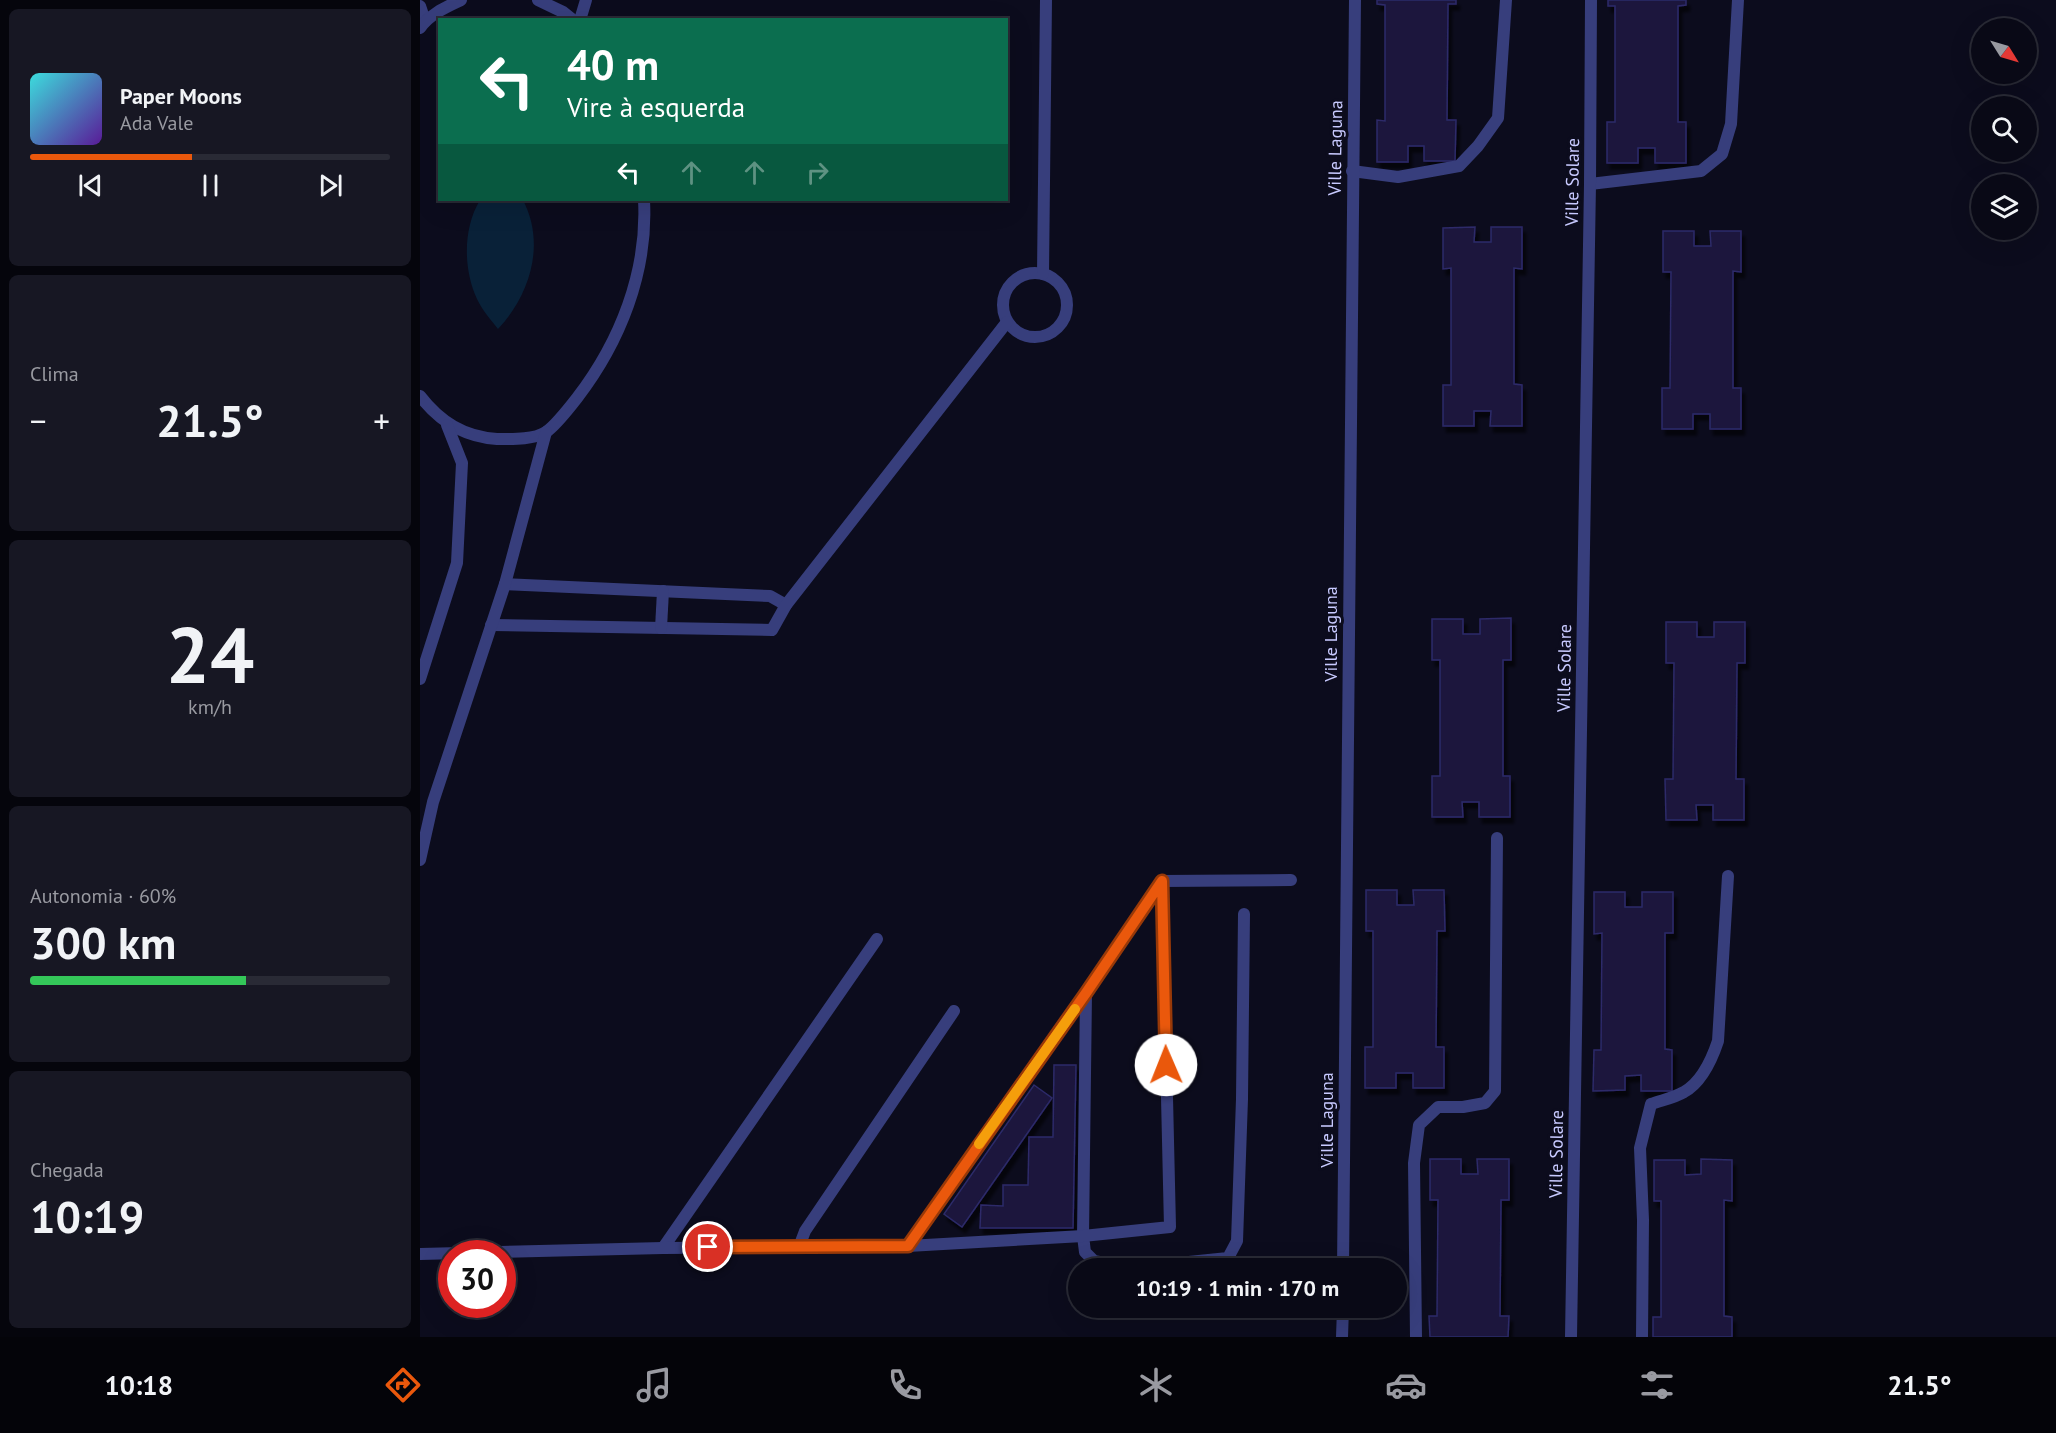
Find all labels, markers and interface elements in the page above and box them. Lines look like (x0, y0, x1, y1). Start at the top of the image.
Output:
north arrow (1971, 18, 2037, 84)
map controls (1971, 18, 2037, 240)
text: 40 m (567, 37, 659, 92)
icon: left (468, 42, 546, 120)
text: Paper Moons (120, 82, 242, 110)
text: Vire à esquerda (567, 90, 745, 124)
button: search (1971, 96, 2037, 162)
street label: Ville Laguna (1323, 100, 1347, 197)
text: Ada Vale (120, 110, 193, 136)
street label: Ville Solare (1560, 138, 1584, 227)
icon: left (612, 156, 645, 189)
icon: ahead (675, 156, 708, 189)
icon: ahead (738, 156, 771, 189)
icon: right (801, 156, 834, 189)
icon: previous (74, 169, 107, 202)
icon: pause (194, 169, 227, 202)
icon: next (314, 169, 347, 202)
button: layers (1971, 174, 2037, 240)
text: Clima (30, 361, 79, 387)
text: 21.5° (156, 391, 264, 449)
text: − (30, 399, 47, 442)
text: + (373, 399, 390, 442)
street label: Ville Laguna (1319, 586, 1342, 683)
text: 24 (166, 604, 254, 705)
street label: Ville Solare (1552, 624, 1576, 713)
text: km/h (188, 694, 232, 720)
text: Autonomia · 60% (30, 883, 176, 909)
text: 300 km (30, 913, 176, 971)
position arrow (1134, 1033, 1198, 1097)
street label: Ville Laguna (1315, 1072, 1338, 1169)
street label: Ville Solare (1544, 1110, 1568, 1199)
text: Chegada (30, 1157, 104, 1183)
text: 10:19 (30, 1187, 144, 1245)
pin (682, 1221, 733, 1272)
icon: arrive (691, 1230, 724, 1263)
speed limit sign: 30 (438, 1240, 516, 1318)
text: 10:19 · 1 min · 170 m (1136, 1274, 1339, 1302)
icon: directions (382, 1364, 424, 1406)
icon: music (633, 1364, 675, 1406)
icon: phone (884, 1364, 926, 1406)
icon: climate (1135, 1364, 1177, 1406)
icon: car (1385, 1364, 1427, 1406)
icon: filters (1636, 1364, 1678, 1406)
text: 10:18 (104, 1368, 173, 1402)
text: 21.5° (1887, 1368, 1952, 1402)

